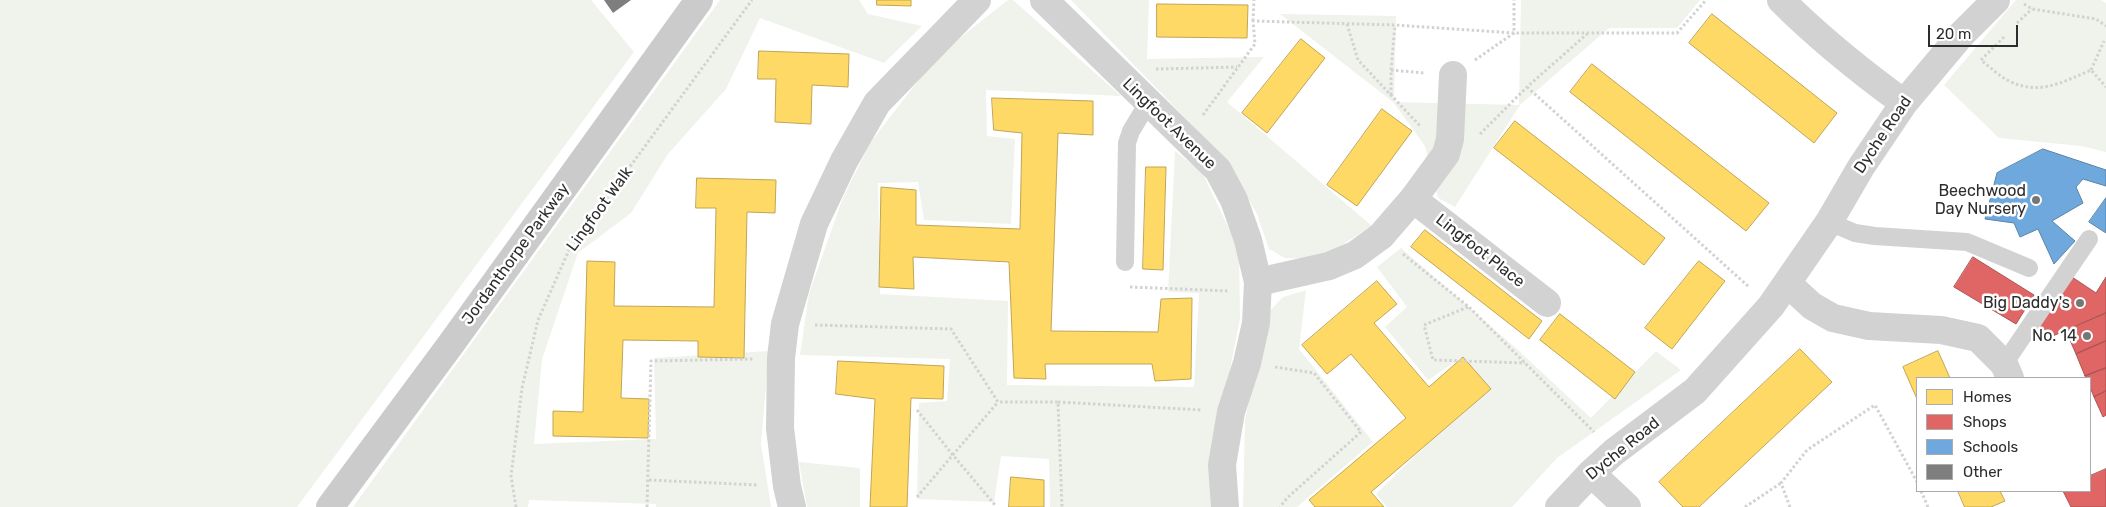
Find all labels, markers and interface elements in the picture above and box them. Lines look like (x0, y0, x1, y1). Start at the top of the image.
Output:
scale bar (1931, 15, 2021, 47)
text: 20 m (1936, 25, 1971, 43)
street label: Lingfoot Avenue (1118, 74, 1220, 174)
street label: Dyche Road (1850, 93, 1916, 177)
street label: Lingfoot Walk (563, 163, 637, 255)
street label: Jordanthorpe Parkway (458, 180, 574, 328)
place label: Beechwood Day Nursery (1935, 181, 2026, 219)
marker: Beechwood Day Nursery (2030, 194, 2042, 206)
street label: Lingfoot Place (1432, 210, 1528, 292)
place label: Big Daddy's (1983, 293, 2070, 313)
marker: Big Daddy's (2074, 297, 2086, 309)
place label: No. 14 (2032, 326, 2077, 346)
marker: No. 14 (2081, 330, 2093, 342)
legend (1916, 377, 2091, 492)
text: Homes (1963, 388, 2012, 406)
text: Shops (1963, 413, 2007, 431)
street label: Dyche Road (1582, 414, 1664, 484)
text: Schools (1963, 438, 2018, 456)
text: Other (1963, 463, 2002, 481)

